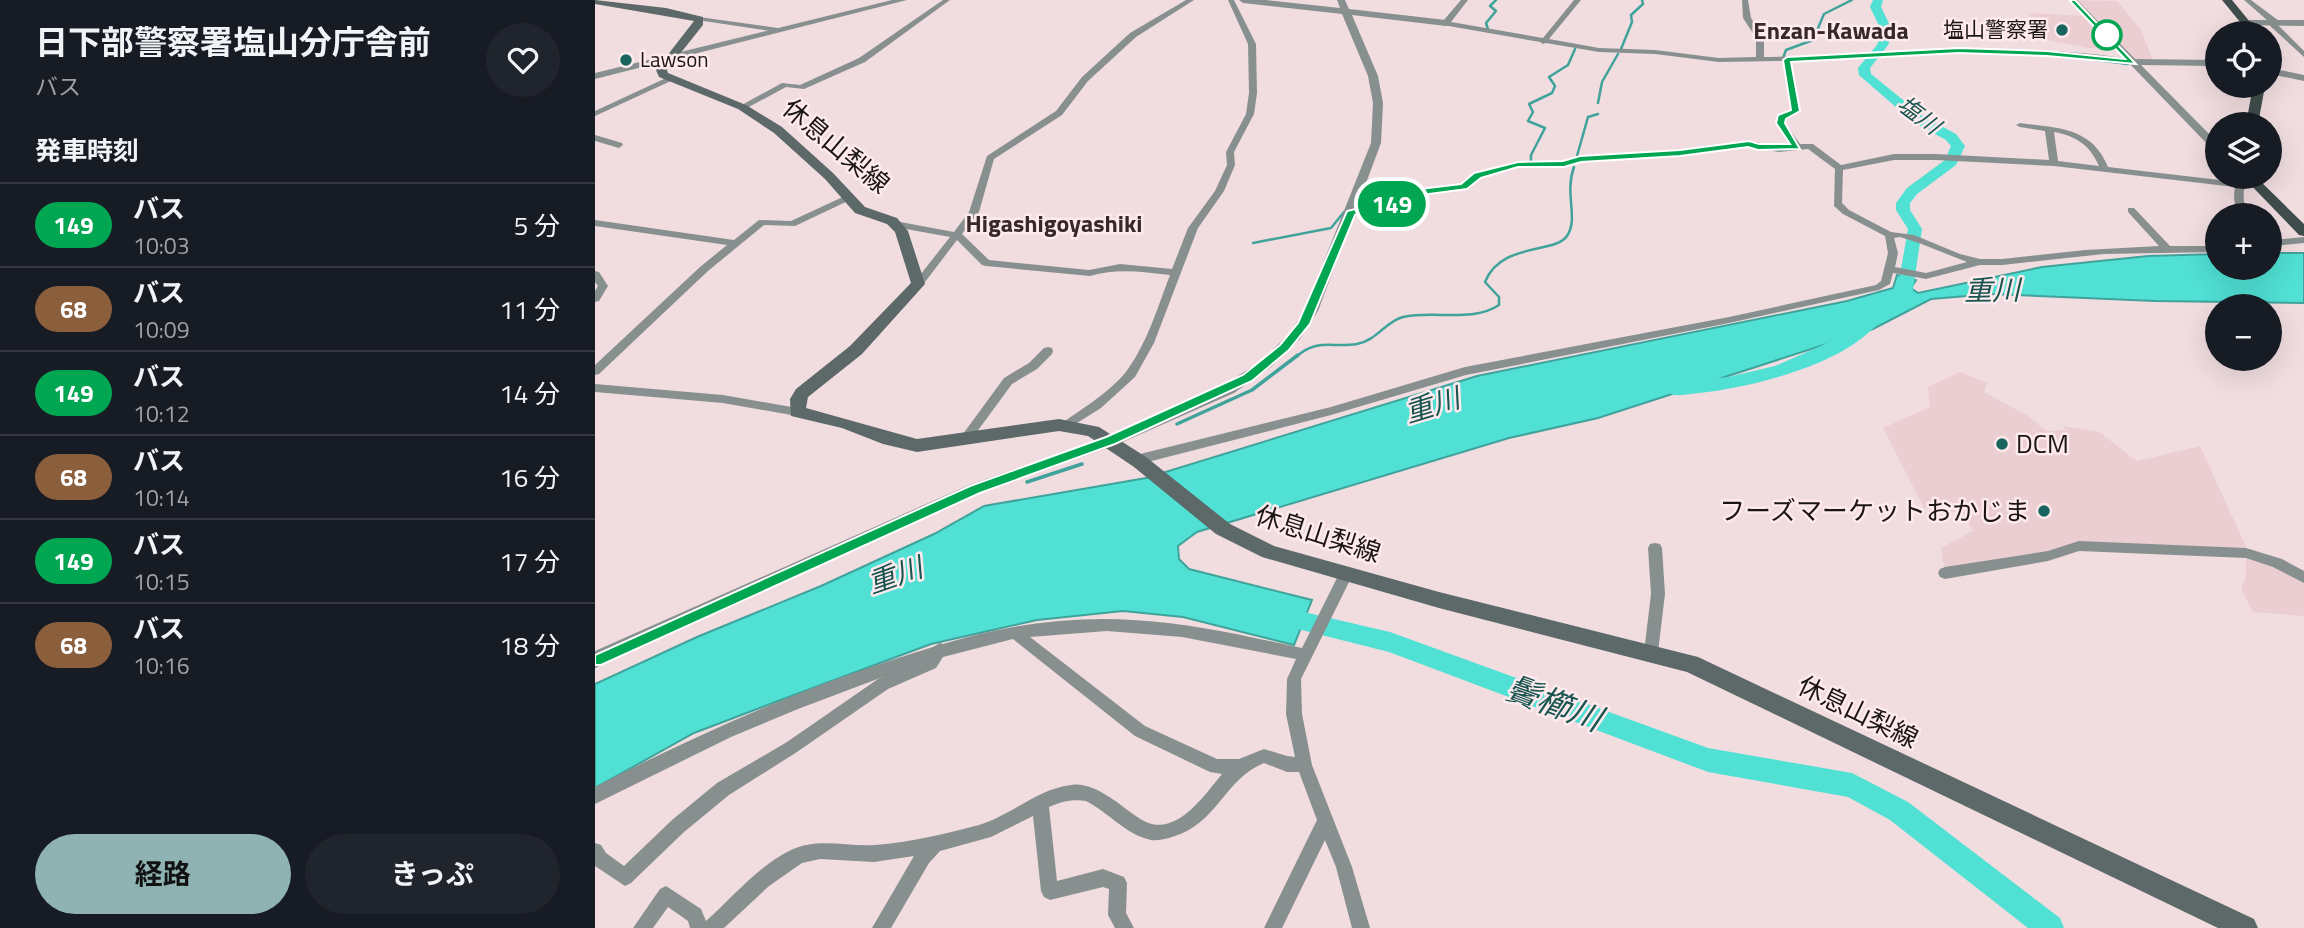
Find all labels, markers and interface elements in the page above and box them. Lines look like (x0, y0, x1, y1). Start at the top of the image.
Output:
district label: Enzan-Kawada (1753, 12, 1909, 48)
place label: 塩山警察署 (1943, 13, 2048, 45)
text: 日下部警察署塩山分庁舎前 (35, 17, 431, 67)
unlabelled marker (2092, 20, 2122, 50)
map controls (2205, 21, 2282, 371)
button: locate (2205, 21, 2282, 98)
marker: 塩山警察署 (2054, 22, 2070, 38)
button: heart (486, 23, 560, 97)
place label: Lawson (640, 43, 709, 75)
marker: Lawson (618, 52, 634, 68)
text: バス (35, 69, 81, 104)
water label: 塩川 (1890, 87, 1951, 144)
street label: 休息山梨線 (774, 89, 899, 202)
button: layers (2205, 112, 2282, 189)
text: 発車時刻 (35, 131, 139, 170)
line badge: 149 (1352, 181, 1432, 227)
text: 149 (1372, 186, 1412, 222)
text: バス (133, 189, 185, 228)
button: + (2205, 203, 2282, 280)
district label: Higashigoyashiki (965, 205, 1143, 241)
text: 5 分 (514, 206, 560, 245)
text: 149 (53, 207, 94, 243)
text: 10:03 (133, 228, 190, 263)
water label: 重川 (1964, 267, 2023, 311)
text: バス (133, 273, 185, 312)
text: 11 分 (499, 290, 560, 329)
text: 68 (60, 291, 87, 327)
button: − (2205, 294, 2282, 371)
text: 10:09 (133, 312, 190, 347)
text: バス (133, 357, 185, 396)
text: 14 分 (499, 374, 560, 413)
text: 149 (53, 375, 94, 411)
water label: 重川 (1399, 375, 1468, 433)
text: 10:12 (133, 396, 190, 431)
place label: DCM (2016, 424, 2069, 463)
marker: DCM (1994, 436, 2010, 452)
text: バス (133, 441, 185, 480)
text: 16 分 (499, 458, 560, 497)
text: 68 (60, 459, 87, 495)
text: 10:14 (133, 480, 190, 515)
place label: フーズマーケットおかじま (1719, 491, 2030, 530)
street label: 休息山梨線 (1250, 495, 1386, 572)
marker: フーズマーケットおかじま (2036, 503, 2052, 519)
text: バス (133, 525, 185, 564)
text: 17 分 (499, 542, 560, 581)
text: 149 (53, 543, 94, 579)
water label: 重川 (861, 544, 931, 604)
text: 10:15 (133, 564, 190, 599)
text: バス (133, 609, 185, 648)
text: 18 分 (499, 626, 560, 665)
text: 68 (60, 627, 87, 663)
text: 10:16 (133, 648, 190, 683)
water label: 鬢櫛川 (1499, 663, 1612, 744)
street label: 休息山梨線 (1791, 666, 1925, 758)
button: 経路 (35, 834, 291, 914)
button: きっぷ (305, 834, 560, 914)

